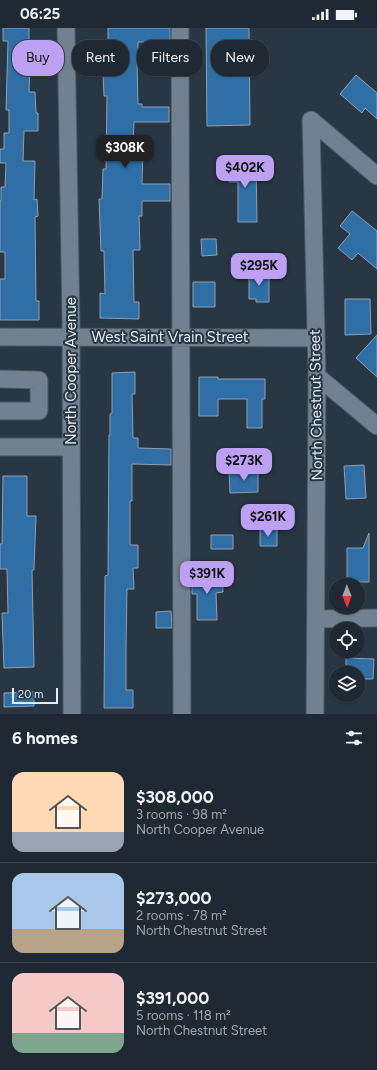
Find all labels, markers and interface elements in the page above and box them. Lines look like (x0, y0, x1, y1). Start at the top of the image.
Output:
text: 06:25 (20, 5, 60, 23)
chip: Buy (12, 40, 64, 76)
chip: Rent (72, 40, 129, 76)
chip: Filters (137, 40, 203, 76)
chip: New (211, 40, 269, 76)
pin: $308K (97, 135, 153, 169)
text: $308K (105, 140, 145, 155)
pin: $402K (217, 155, 273, 189)
text: $402K (225, 160, 265, 175)
pin: $295K (231, 253, 287, 287)
text: $295K (240, 258, 278, 273)
street label: North Cooper Avenue (62, 297, 80, 445)
street label: West Saint Vrain Street (91, 328, 249, 346)
street label: North Chestnut Street (306, 329, 326, 481)
pin: $273K (216, 448, 272, 482)
text: $273K (225, 453, 263, 468)
pin: $261K (240, 504, 296, 538)
text: $261K (250, 509, 286, 524)
pin: $391K (179, 561, 235, 595)
text: $391K (189, 566, 225, 581)
north arrow (329, 578, 365, 614)
map controls (329, 578, 365, 702)
button: locate (329, 622, 365, 658)
button: layers (329, 666, 365, 702)
scale bar (12, 686, 58, 705)
text: 20 m (18, 688, 43, 701)
icon: filters (343, 727, 365, 749)
text: 6 homes (12, 728, 78, 748)
text: $308,000 (136, 787, 214, 807)
icon: home (44, 788, 92, 836)
text: 3 rooms · 98 m² (136, 807, 227, 822)
text: North Cooper Avenue (136, 822, 264, 837)
text: $273,000 (136, 888, 212, 908)
icon: home (44, 889, 92, 937)
text: 2 rooms · 78 m² (136, 908, 227, 923)
text: North Chestnut Street (136, 923, 267, 938)
text: $391,000 (136, 988, 209, 1008)
icon: home (44, 989, 92, 1037)
text: 5 rooms · 118 m² (136, 1008, 231, 1023)
text: North Chestnut Street (136, 1023, 267, 1038)

